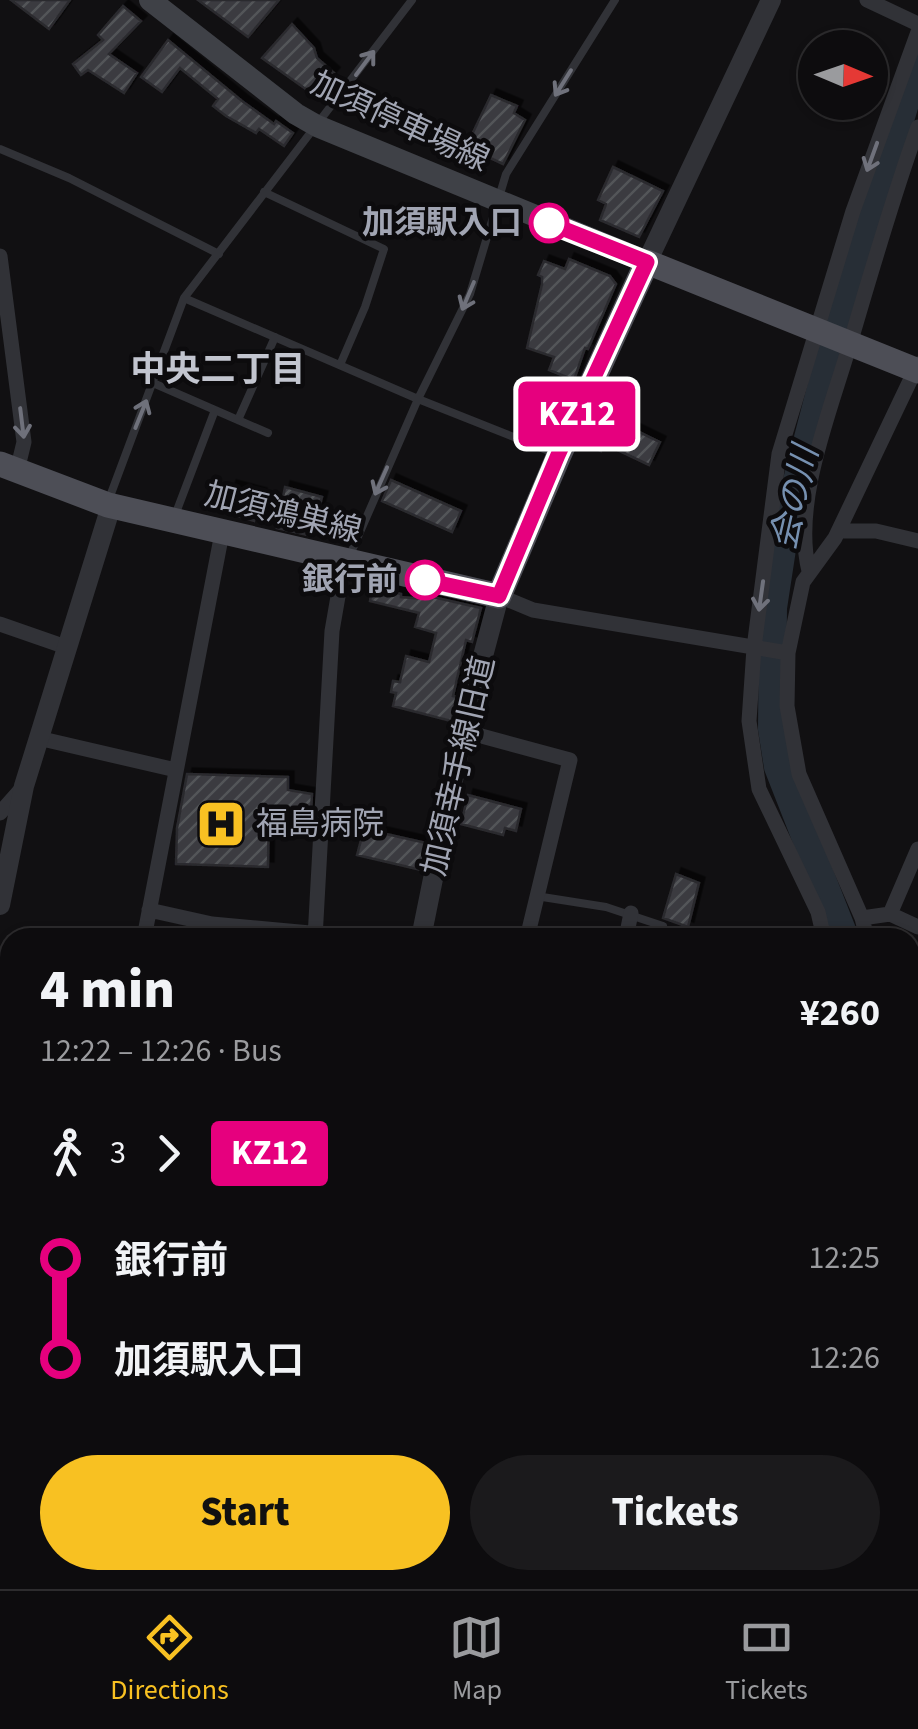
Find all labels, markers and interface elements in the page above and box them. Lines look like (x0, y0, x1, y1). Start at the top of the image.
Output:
north arrow (798, 30, 888, 120)
map controls (798, 30, 888, 120)
one-way arrow (354, 50, 375, 77)
street label: 加須停車場線 (303, 61, 497, 183)
one-way arrow (553, 68, 574, 97)
one-way arrow (862, 141, 880, 171)
place label: 加須駅入口 (362, 200, 522, 246)
marker: 加須駅入口 (530, 204, 568, 242)
one-way arrow (458, 280, 476, 311)
district label: 中央二丁目 (130, 345, 306, 395)
line badge: KZ12 (507, 382, 647, 446)
text: KZ12 (538, 389, 616, 439)
one-way arrow (133, 399, 151, 430)
one-way arrow (13, 406, 31, 438)
water label: 会の川 (759, 437, 832, 555)
one-way arrow (371, 465, 389, 496)
street label: 加須鴻巣線 (200, 471, 366, 555)
place label: 銀行前 (302, 557, 398, 603)
marker: 銀行前 (406, 561, 444, 599)
one-way arrow (752, 579, 770, 612)
street label: 加須幸手線旧道 (411, 652, 507, 880)
hospital icon: 福島病院 (195, 798, 247, 850)
place label: 福島病院 (256, 801, 384, 847)
text: 4 min (40, 951, 175, 1029)
text: ¥260 (800, 986, 880, 1040)
text: 12:22 – 12:26 · Bus (40, 1028, 282, 1074)
icon: walk (40, 1126, 95, 1181)
icon: forward (141, 1126, 196, 1181)
text: KZ12 (231, 1128, 308, 1178)
text: 3 (110, 1130, 126, 1176)
text: 銀行前 (114, 1234, 228, 1288)
text: 12:25 (808, 1235, 880, 1281)
text: 加須駅入口 (114, 1334, 304, 1388)
text: 12:26 (808, 1335, 880, 1381)
button: Start (40, 1455, 450, 1570)
button: Tickets (470, 1455, 880, 1570)
tab: Directions (110, 1610, 229, 1710)
tab: Map (449, 1610, 504, 1710)
tab: Tickets (725, 1610, 808, 1710)

